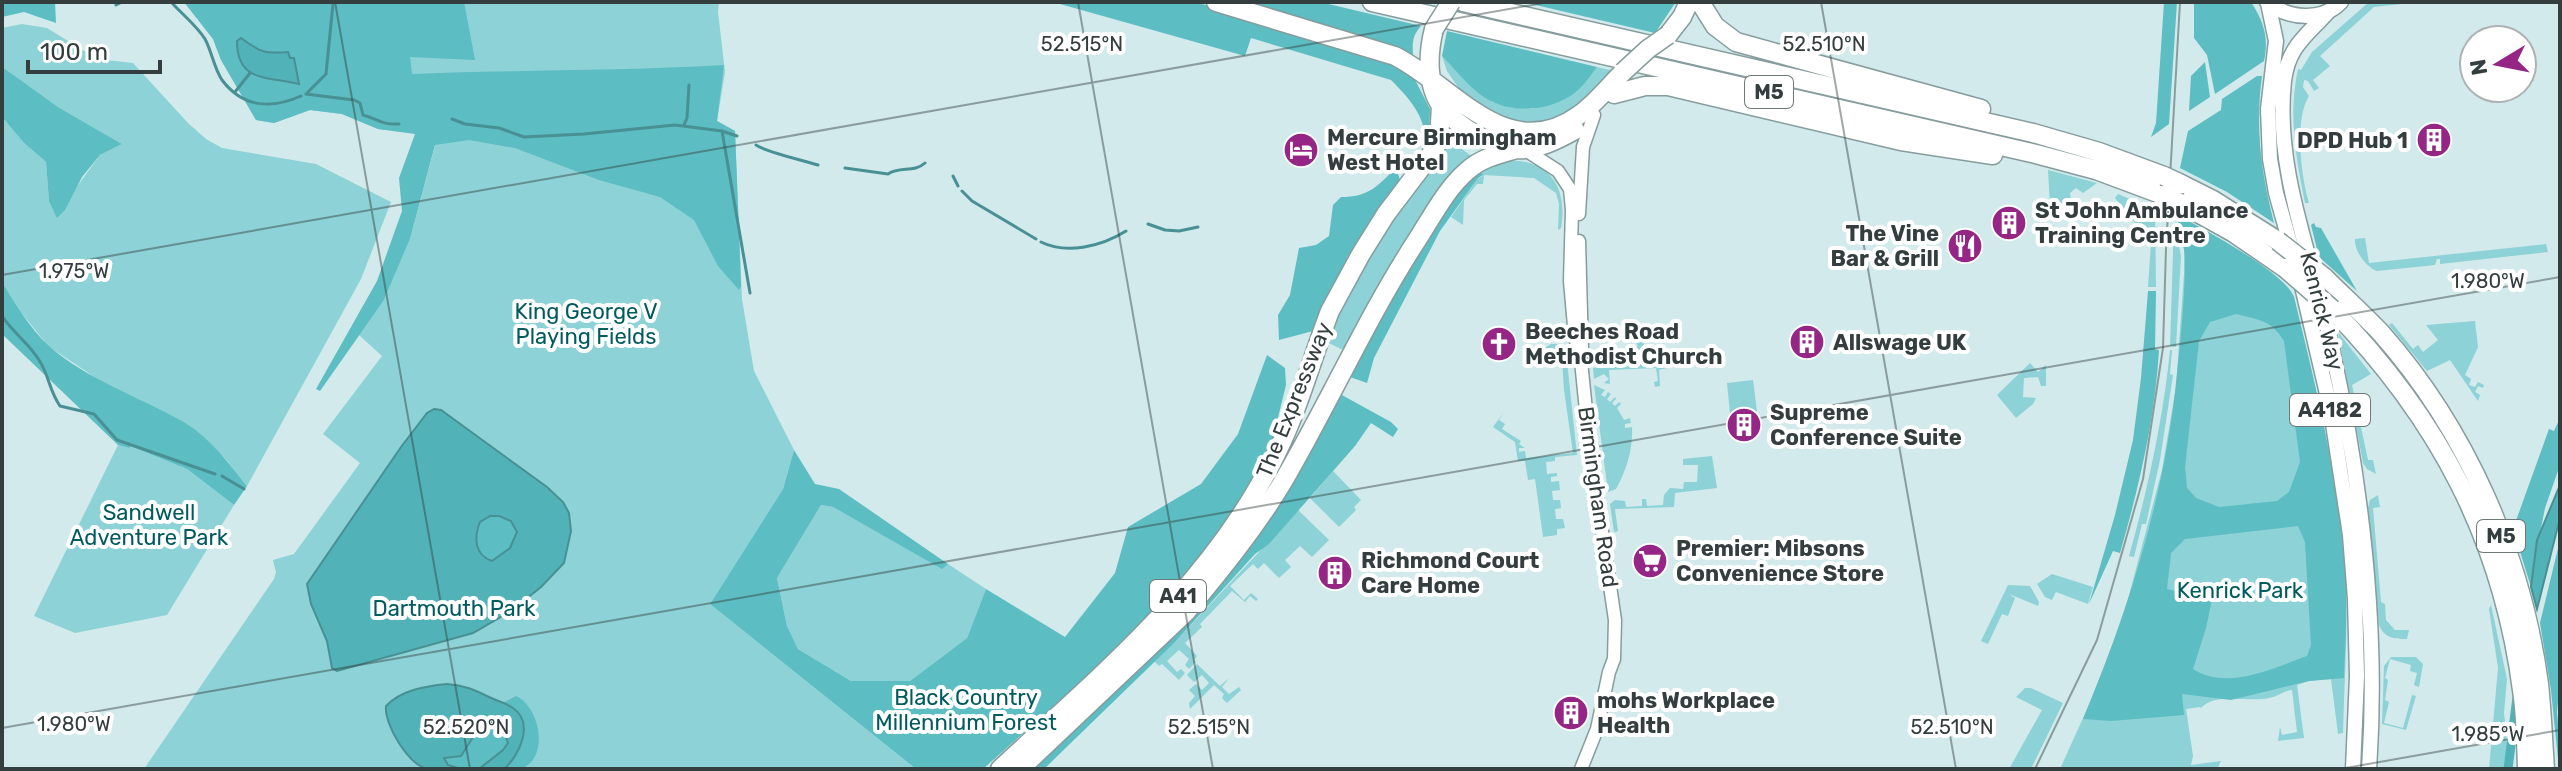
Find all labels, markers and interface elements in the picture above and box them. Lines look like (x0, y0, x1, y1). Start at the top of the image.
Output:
scale bar (28, 24, 160, 74)
north arrow (2458, 24, 2538, 104)
text: 52.515°N (1041, 32, 1123, 56)
text: 52.510°N (1782, 32, 1866, 56)
text: 100 m (40, 38, 108, 66)
text: N (2464, 57, 2493, 78)
road number: M5 (1745, 76, 1793, 108)
building icon: DPD Hub 1 (2415, 121, 2453, 159)
place label: Mercure Birmingham West Hotel (1327, 124, 1557, 176)
place label: DPD Hub 1 (2297, 127, 2408, 154)
hotel icon: Mercure Birmingham West Hotel (1282, 131, 1320, 169)
place label: St John Ambulance Training Centre (2035, 197, 2249, 249)
building icon: St John Ambulance Training Centre (1990, 204, 2028, 242)
place label: The Vine Bar & Grill (1831, 220, 1939, 272)
restaurant icon: The Vine Bar & Grill (1946, 227, 1984, 265)
street label: Kenrick Way (2294, 249, 2350, 373)
text: 1.975°W (39, 259, 109, 283)
text: 1.980°W (2451, 269, 2525, 293)
park label: King George V Playing Fields (514, 298, 658, 350)
street label: The Expressway (1250, 318, 1338, 482)
place label: Beeches Road Methodist Church (1525, 318, 1723, 370)
building icon: Allswage UK (1788, 323, 1826, 361)
church icon: Beeches Road Methodist Church (1480, 325, 1518, 363)
place label: Allswage UK (1833, 329, 1967, 356)
road number: A4182 (2290, 394, 2370, 426)
place label: Supreme Conference Suite (1770, 399, 1962, 451)
street label: Birmingham Road (1572, 405, 1624, 589)
building icon: Supreme Conference Suite (1725, 406, 1763, 444)
park label: Sandwell Adventure Park (70, 499, 229, 551)
road number: M5 (2477, 520, 2525, 552)
place label: Premier: Mibsons Convenience Store (1676, 535, 1884, 587)
supermarket icon: Premier: Mibsons Convenience Store (1631, 542, 1669, 580)
place label: Richmond Court Care Home (1361, 547, 1539, 599)
building icon: Richmond Court Care Home (1316, 554, 1354, 592)
park label: Kenrick Park (2177, 577, 2304, 604)
road number: A41 (1150, 580, 1206, 612)
park label: Dartmouth Park (373, 595, 536, 622)
park label: Black Country Millennium Forest (875, 684, 1057, 736)
place label: mohs Workplace Health (1597, 687, 1775, 739)
building icon: mohs Workplace Health (1552, 694, 1590, 732)
text: 1.980°W (37, 712, 111, 736)
text: 52.520°N (423, 715, 509, 739)
text: 52.515°N (1168, 715, 1250, 739)
text: 52.510°N (1910, 715, 1994, 739)
text: 1.985°W (2452, 722, 2524, 746)

